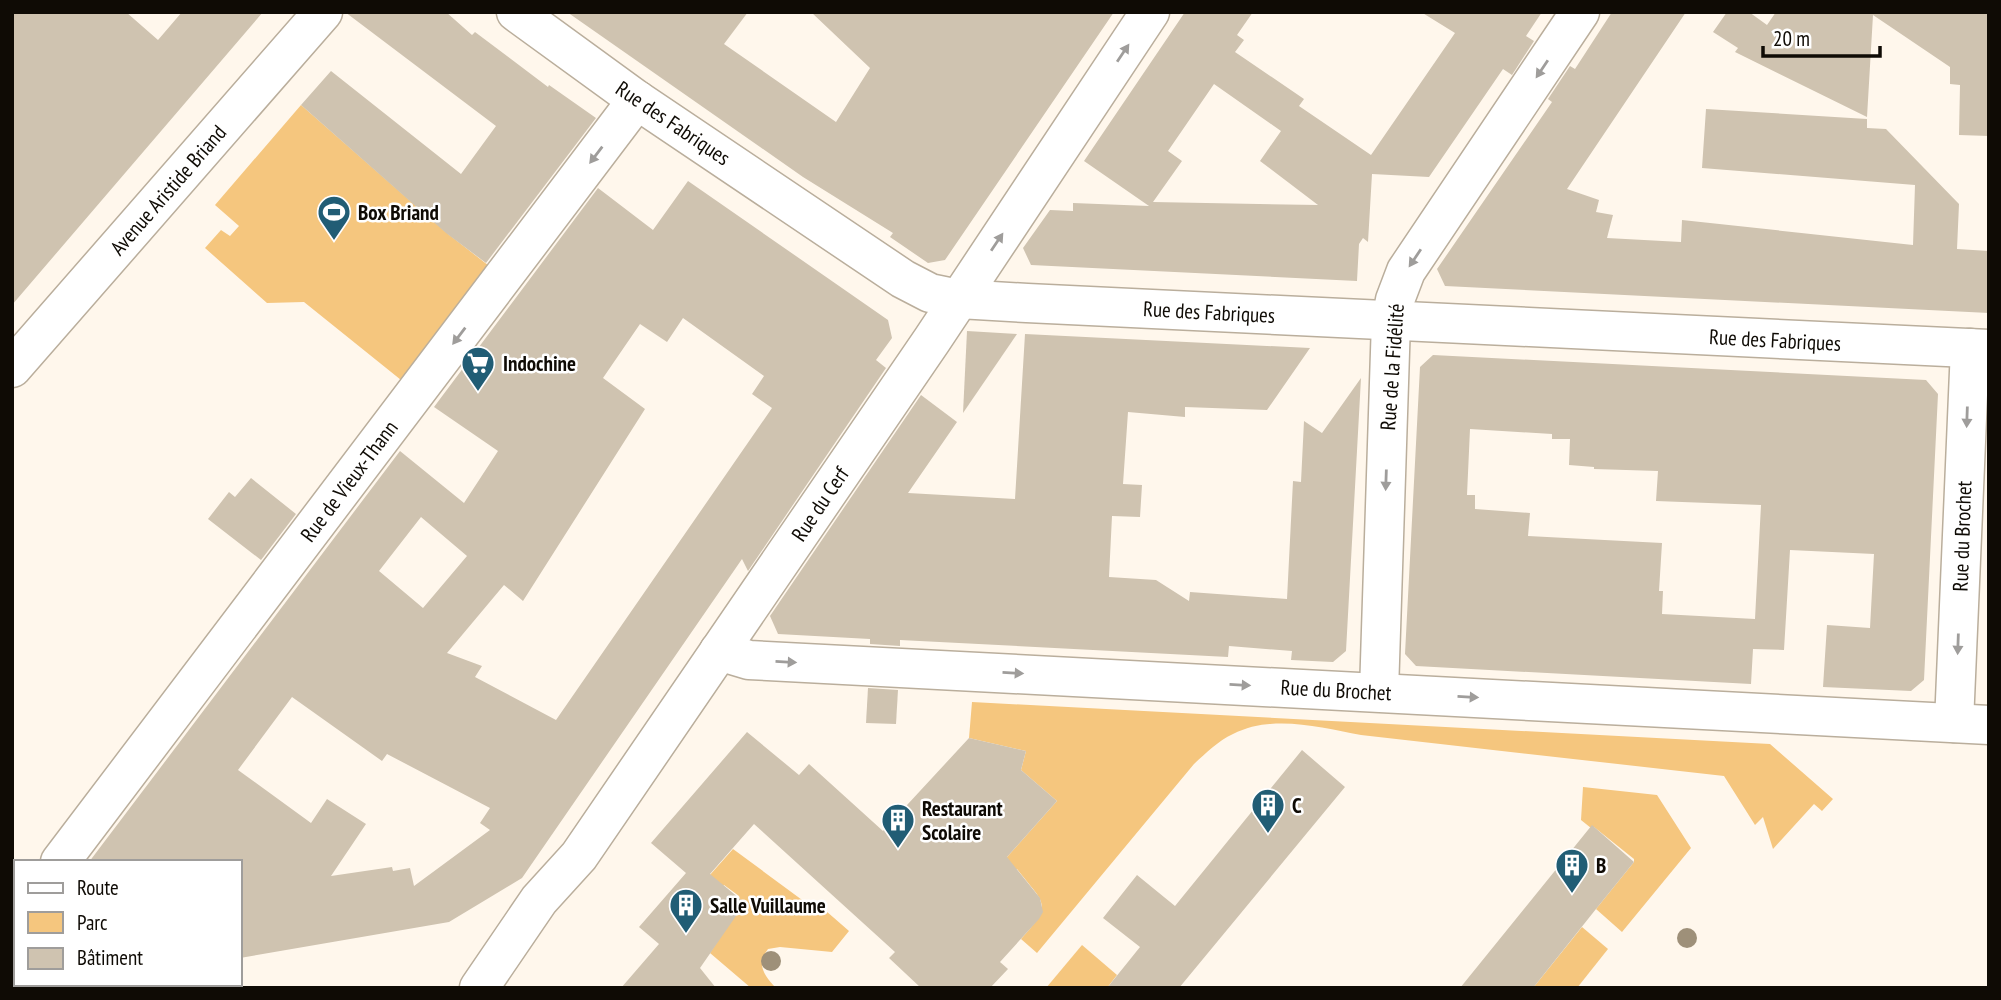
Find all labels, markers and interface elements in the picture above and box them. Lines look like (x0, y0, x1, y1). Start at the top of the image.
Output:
scale bar (1763, 14, 1880, 58)
text: 20 m (1773, 25, 1810, 52)
one-way arrow (1116, 44, 1130, 62)
one-way arrow (1535, 60, 1549, 78)
street label: Rue des Fabriques (611, 75, 735, 171)
street label: Avenue Aristide Briand (104, 119, 232, 261)
one-way arrow (589, 145, 604, 163)
sports icon: Box Briand (315, 193, 353, 242)
place label: Box Briand (358, 199, 439, 226)
one-way arrow (990, 232, 1003, 252)
one-way arrow (1409, 248, 1422, 268)
street label: Rue des Fabriques (1142, 295, 1276, 329)
street label: Rue de la Fidélité (1374, 303, 1410, 431)
street label: Rue des Fabriques (1708, 323, 1842, 357)
one-way arrow (452, 327, 466, 345)
supermarket icon: Indochine (459, 344, 497, 393)
place label: Indochine (503, 350, 576, 377)
one-way arrow (1962, 406, 1973, 428)
street label: Rue de Vieux-Thann (295, 415, 403, 547)
street label: Rue du Cerf (785, 461, 855, 546)
one-way arrow (1381, 469, 1392, 491)
street label: Rue du Brochet (1947, 480, 1977, 592)
one-way arrow (1952, 633, 1963, 655)
one-way arrow (775, 656, 797, 667)
one-way arrow (1002, 668, 1024, 679)
street label: Rue du Brochet (1280, 674, 1392, 706)
one-way arrow (1230, 680, 1252, 691)
one-way arrow (1457, 691, 1479, 702)
building icon: C (1249, 786, 1287, 835)
place label: C (1292, 792, 1302, 819)
place label: Restaurant Scolaire (922, 795, 1003, 846)
building icon: Restaurant Scolaire (879, 801, 917, 850)
building icon: B (1553, 846, 1591, 895)
place label: B (1596, 852, 1606, 879)
legend (14, 860, 242, 986)
text: Route (77, 874, 119, 901)
building icon: Salle Vuillaume (667, 886, 705, 935)
place label: Salle Vuillaume (710, 892, 826, 919)
text: Parc (77, 909, 108, 936)
text: Bâtiment (77, 944, 143, 971)

